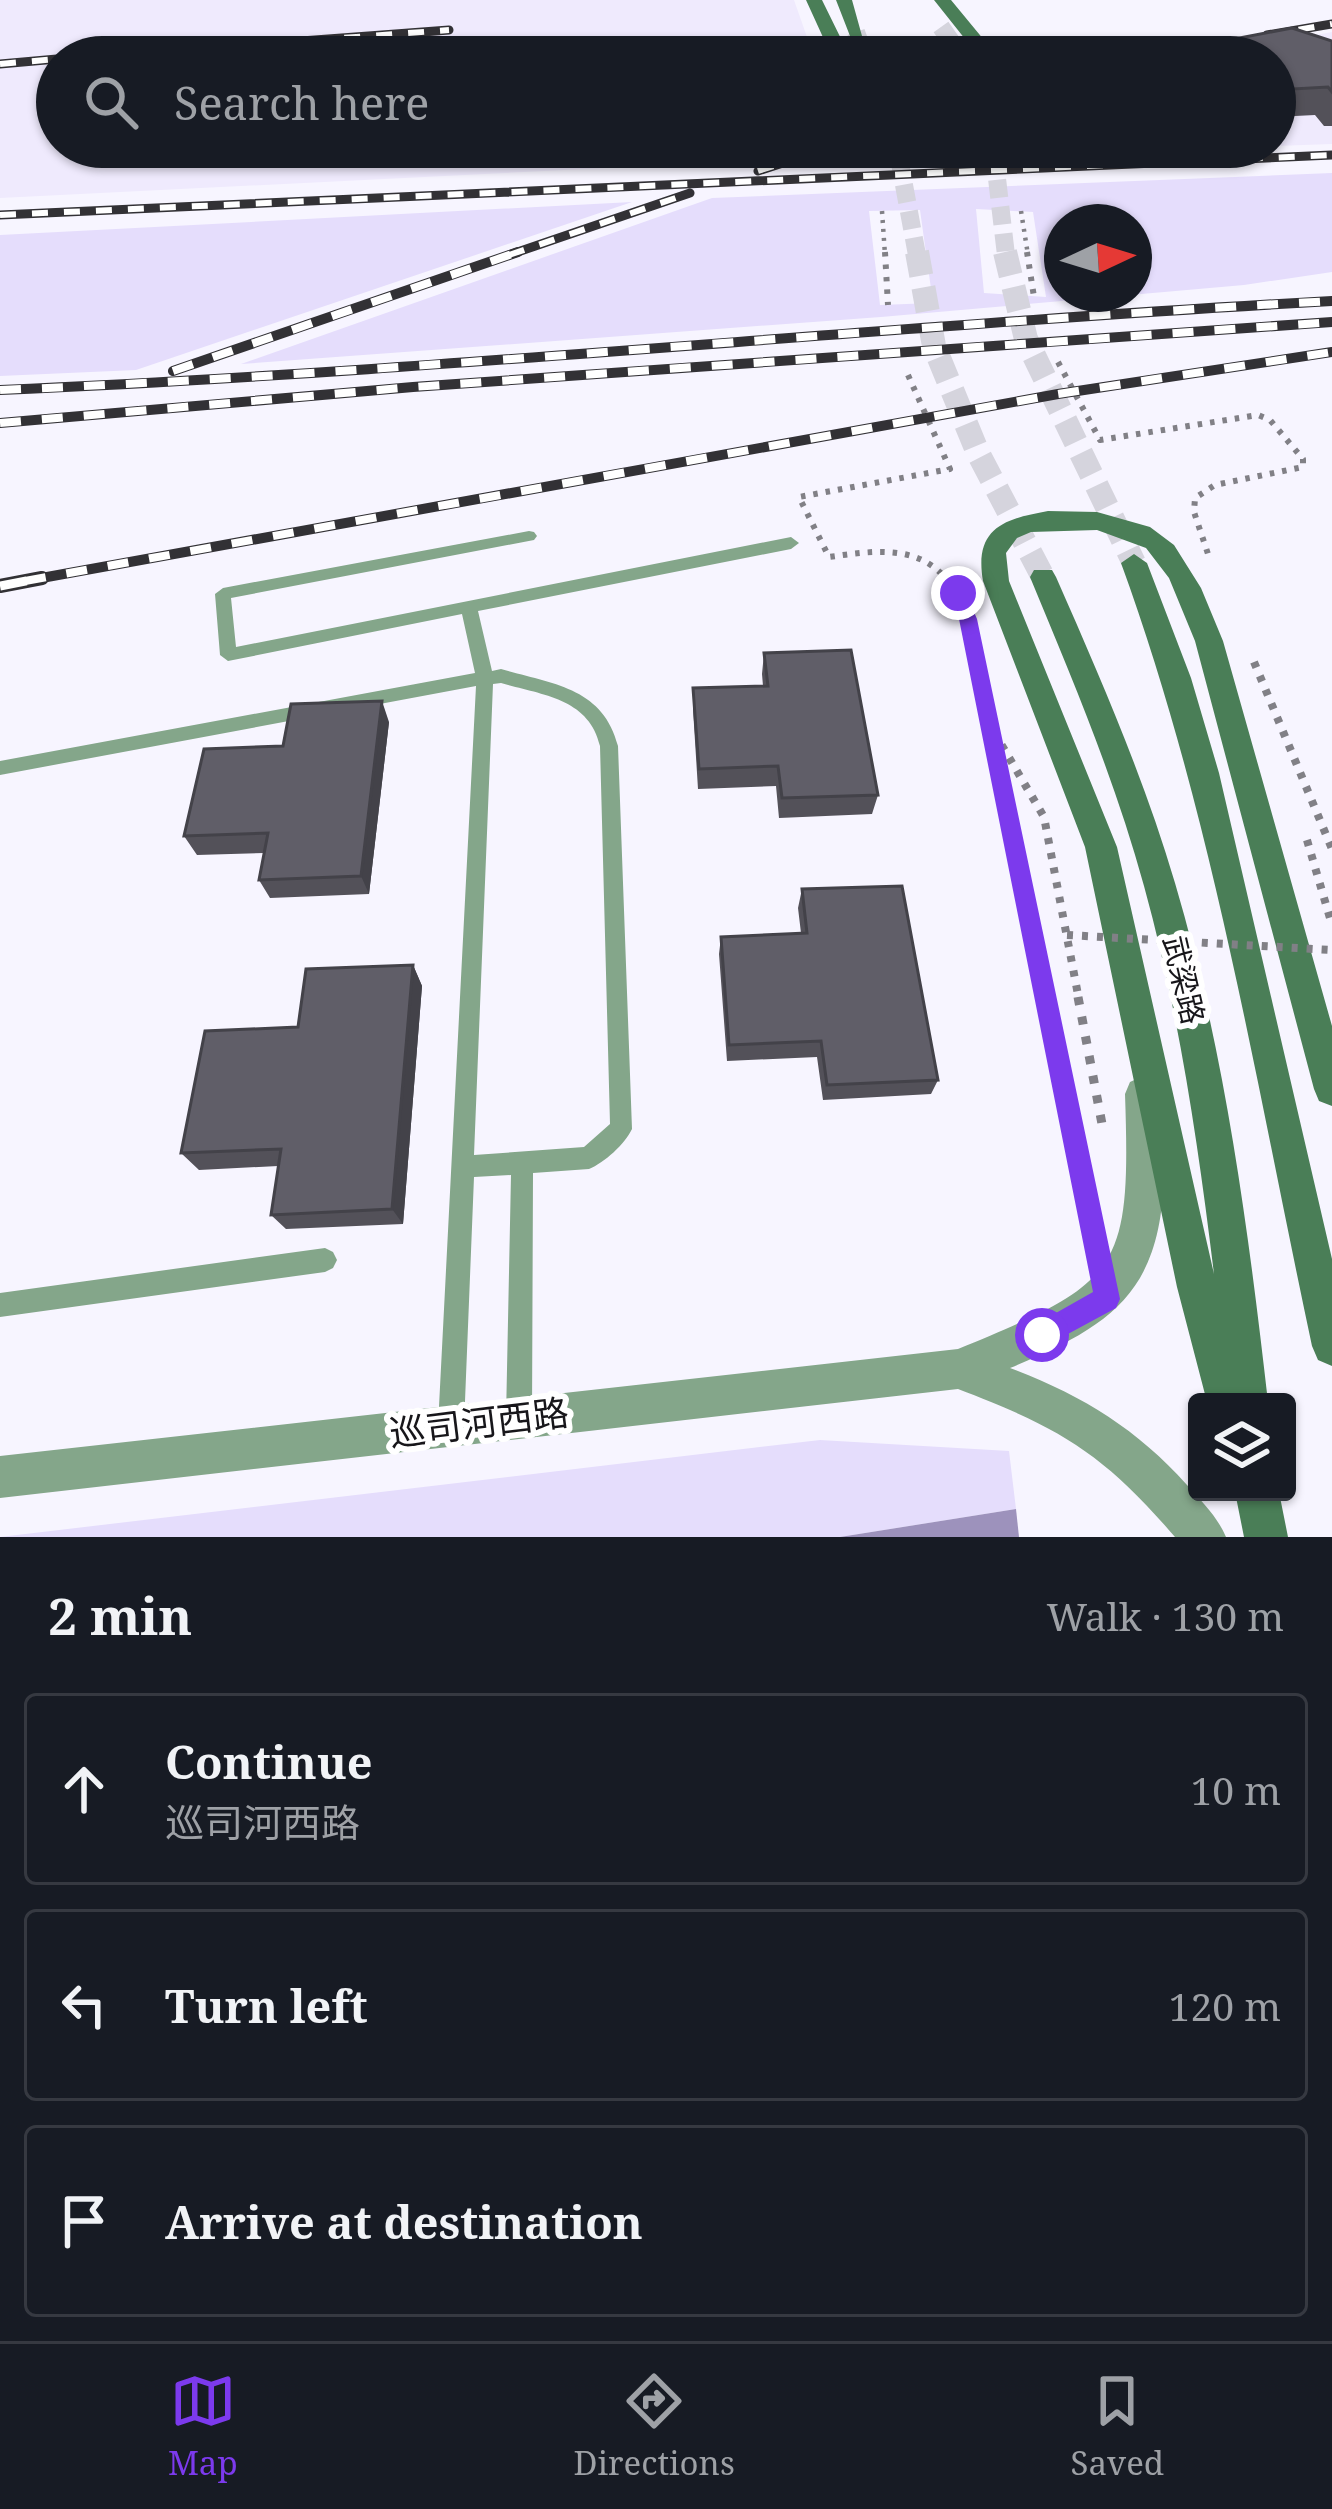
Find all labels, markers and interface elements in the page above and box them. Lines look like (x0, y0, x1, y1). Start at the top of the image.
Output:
search box (36, 36, 1296, 168)
icon: search (78, 69, 144, 135)
text: Search here (174, 72, 429, 133)
north arrow (1044, 204, 1152, 312)
route end (931, 566, 985, 620)
street label: 武梁路 (1154, 931, 1215, 1028)
route start (1015, 1308, 1069, 1362)
street label: 巡司河西路 (387, 1387, 571, 1458)
map controls (1188, 1393, 1296, 1501)
button: layers (1188, 1393, 1296, 1501)
text: 2 min (48, 1580, 192, 1650)
text: Walk · 130 m (1047, 1589, 1284, 1642)
text: Continue (165, 1731, 373, 1792)
icon: ahead (51, 1756, 117, 1822)
text: 10 m (1190, 1763, 1281, 1816)
text: 巡司河西路 (165, 1795, 360, 1848)
icon: left (51, 1972, 117, 2038)
text: Turn left (165, 1975, 368, 2036)
text: 120 m (1169, 1979, 1281, 2032)
icon: arrive (51, 2188, 117, 2254)
text: Arrive at destination (165, 2191, 643, 2252)
tab: Map (168, 2368, 238, 2485)
tab: Directions (573, 2368, 735, 2485)
tab: Saved (1071, 2368, 1164, 2485)

